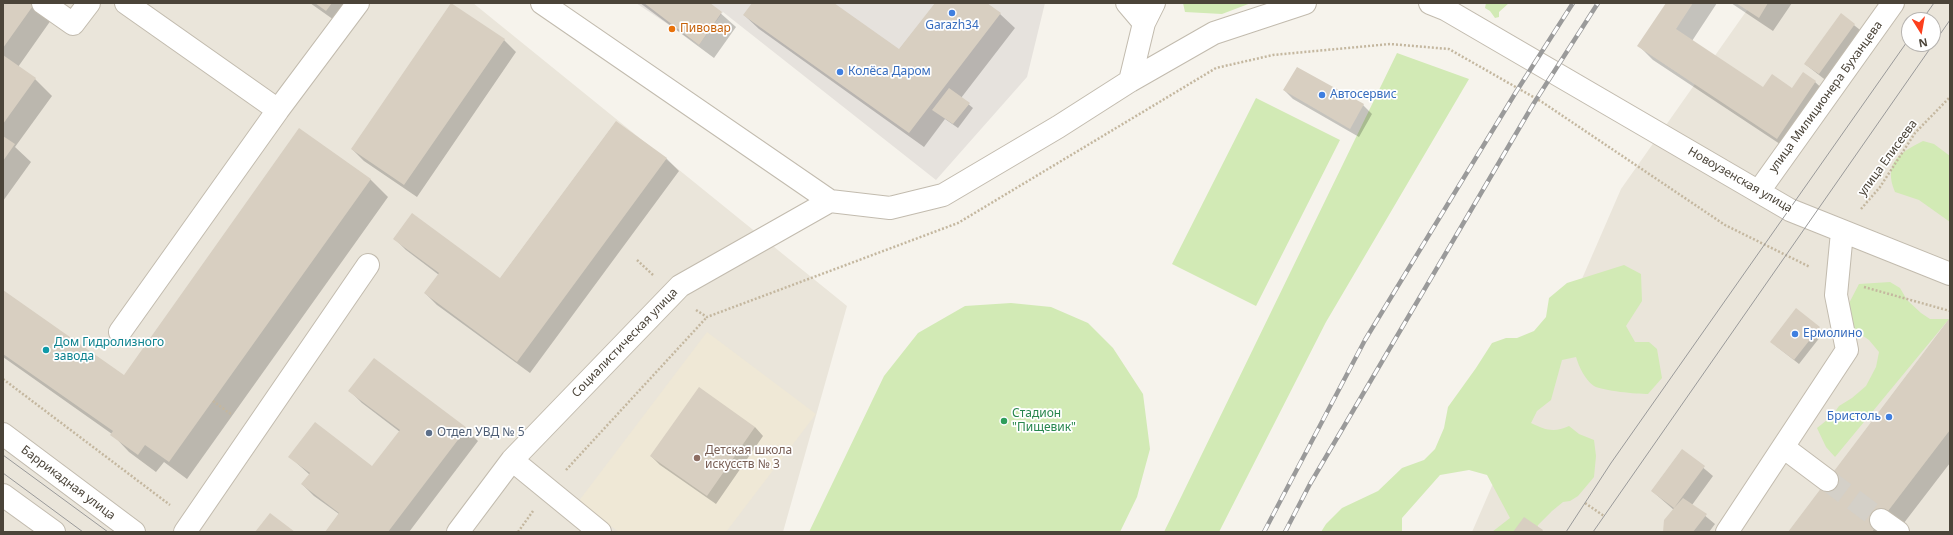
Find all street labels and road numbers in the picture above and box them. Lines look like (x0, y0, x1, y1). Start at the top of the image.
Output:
street label: улица Милиционера Буханцева (1766, 18, 1886, 176)
street label: улица Елисеева (1855, 117, 1921, 199)
street label: Новоузенская улица (1685, 144, 1795, 216)
street label: Социалистическая улица (569, 285, 681, 401)
street label: Баррикадная улица (18, 443, 118, 523)

